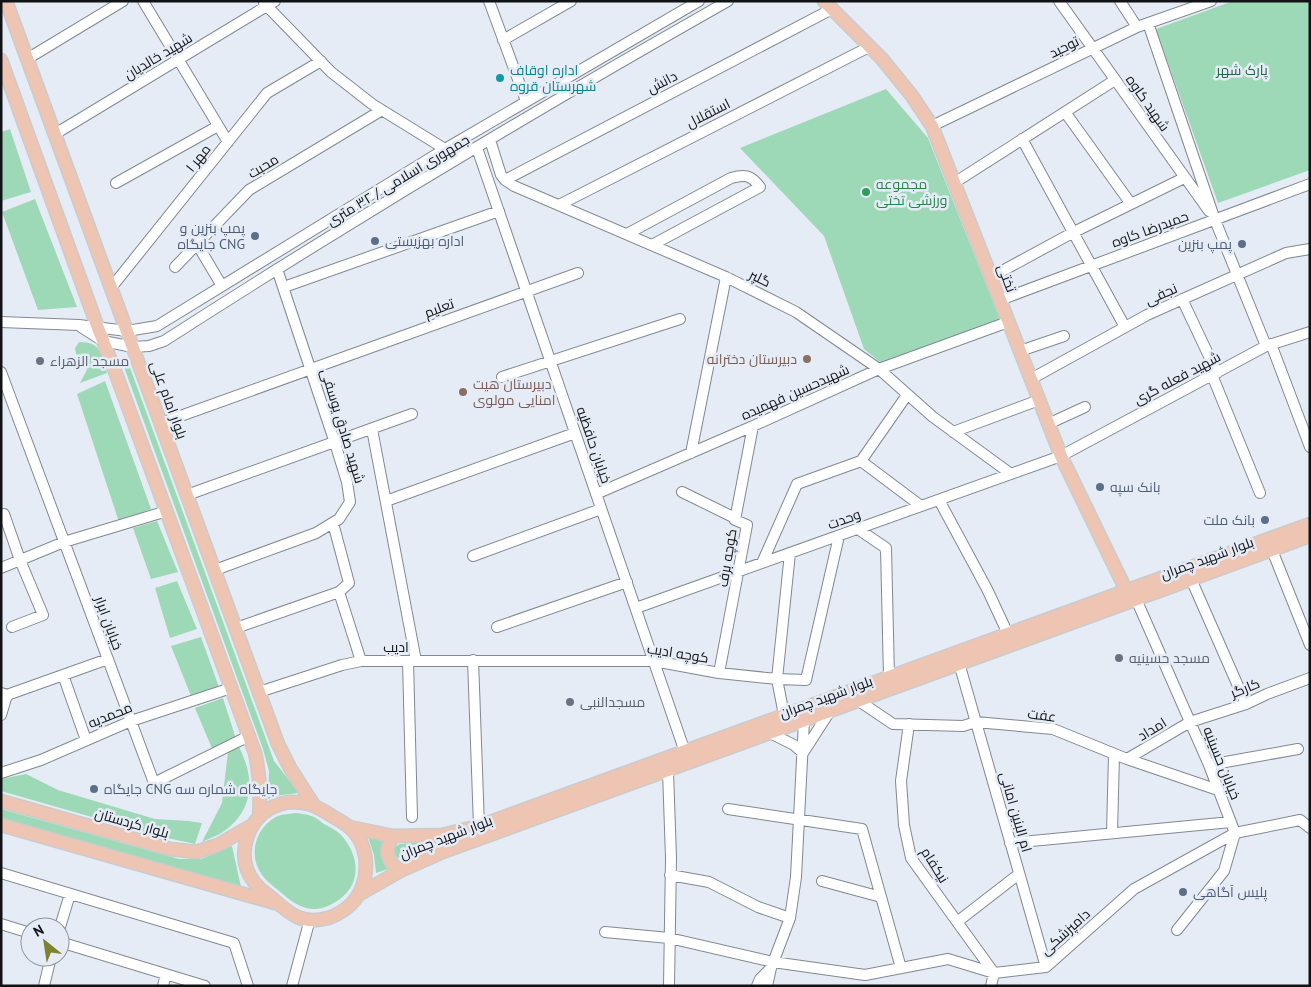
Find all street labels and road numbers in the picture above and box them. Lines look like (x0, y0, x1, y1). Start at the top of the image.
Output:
street label: شهید خالدیان (121, 29, 195, 83)
street label: توحید (1046, 32, 1082, 62)
street label: دانش (644, 67, 680, 97)
street label: شهید کاوه (1122, 71, 1174, 135)
street label: استقلال (683, 94, 733, 132)
street label: جمهوری اسلامی / ۳۲ متری (323, 130, 473, 230)
street label: مهر ۱ (181, 140, 215, 176)
street label: محبت (244, 150, 282, 182)
street label: حمیدرضا کاوه (1109, 207, 1191, 251)
street label: تختی (993, 261, 1021, 295)
street label: گلپر (745, 265, 774, 292)
street label: نجفی (1142, 279, 1180, 309)
street label: تعلیم (422, 294, 457, 323)
street label: شهید فعله گری (1130, 348, 1224, 408)
street label: بلوار امام علی (146, 359, 191, 442)
street label: شهیدحسین فهمیده (738, 360, 852, 424)
street label: شهید صادق یوسفی (317, 366, 369, 486)
street label: خیابان حافظیه (572, 404, 616, 486)
street label: وحدت (825, 505, 863, 533)
street label: کوچه برف (714, 528, 741, 589)
street label: بلوار شهید چمران (1158, 533, 1256, 584)
street label: خیابان ابرار (91, 593, 127, 652)
street label: ادیب (383, 638, 409, 656)
street label: کوچه ادیب (646, 639, 710, 668)
street label: بلوار شهید چمران (777, 672, 875, 723)
street label: کارگر (1227, 674, 1262, 702)
street label: محمدیه (85, 698, 135, 732)
street label: عفت (1027, 704, 1057, 726)
street label: امداد (1134, 713, 1170, 745)
street label: خیابان حسینیه (1199, 724, 1245, 802)
street label: ام البنین امانی (995, 770, 1036, 855)
street label: بلوار کردستان (93, 804, 171, 842)
street label: بلوار شهید چمران (397, 811, 495, 864)
street label: نیکفام (916, 844, 953, 887)
street label: دامپزشکی (1036, 905, 1094, 960)

